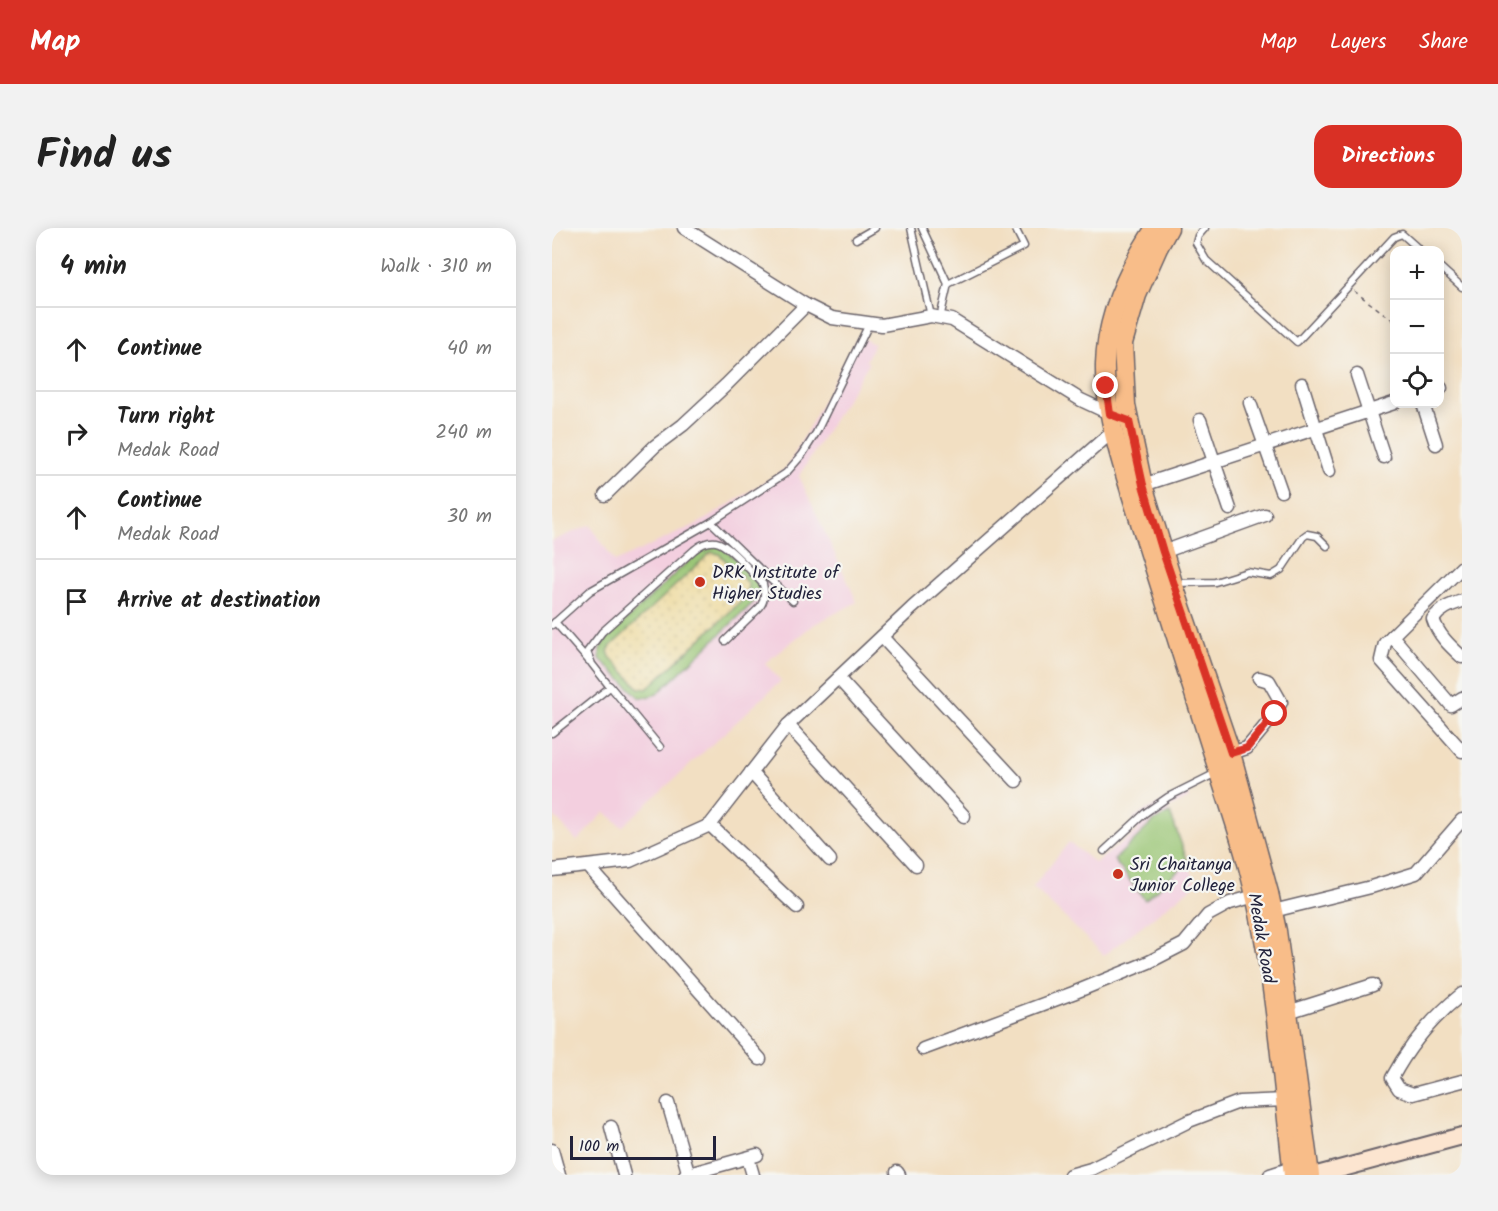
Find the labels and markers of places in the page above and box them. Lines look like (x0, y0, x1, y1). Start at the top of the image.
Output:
place label: DRK Institute of Higher Studies (712, 559, 841, 609)
marker: DRK Institute of Higher Studies (693, 575, 707, 589)
place label: Sri Chaitanya Junior College (1130, 851, 1235, 901)
marker: Sri Chaitanya Junior College (1111, 867, 1125, 881)

